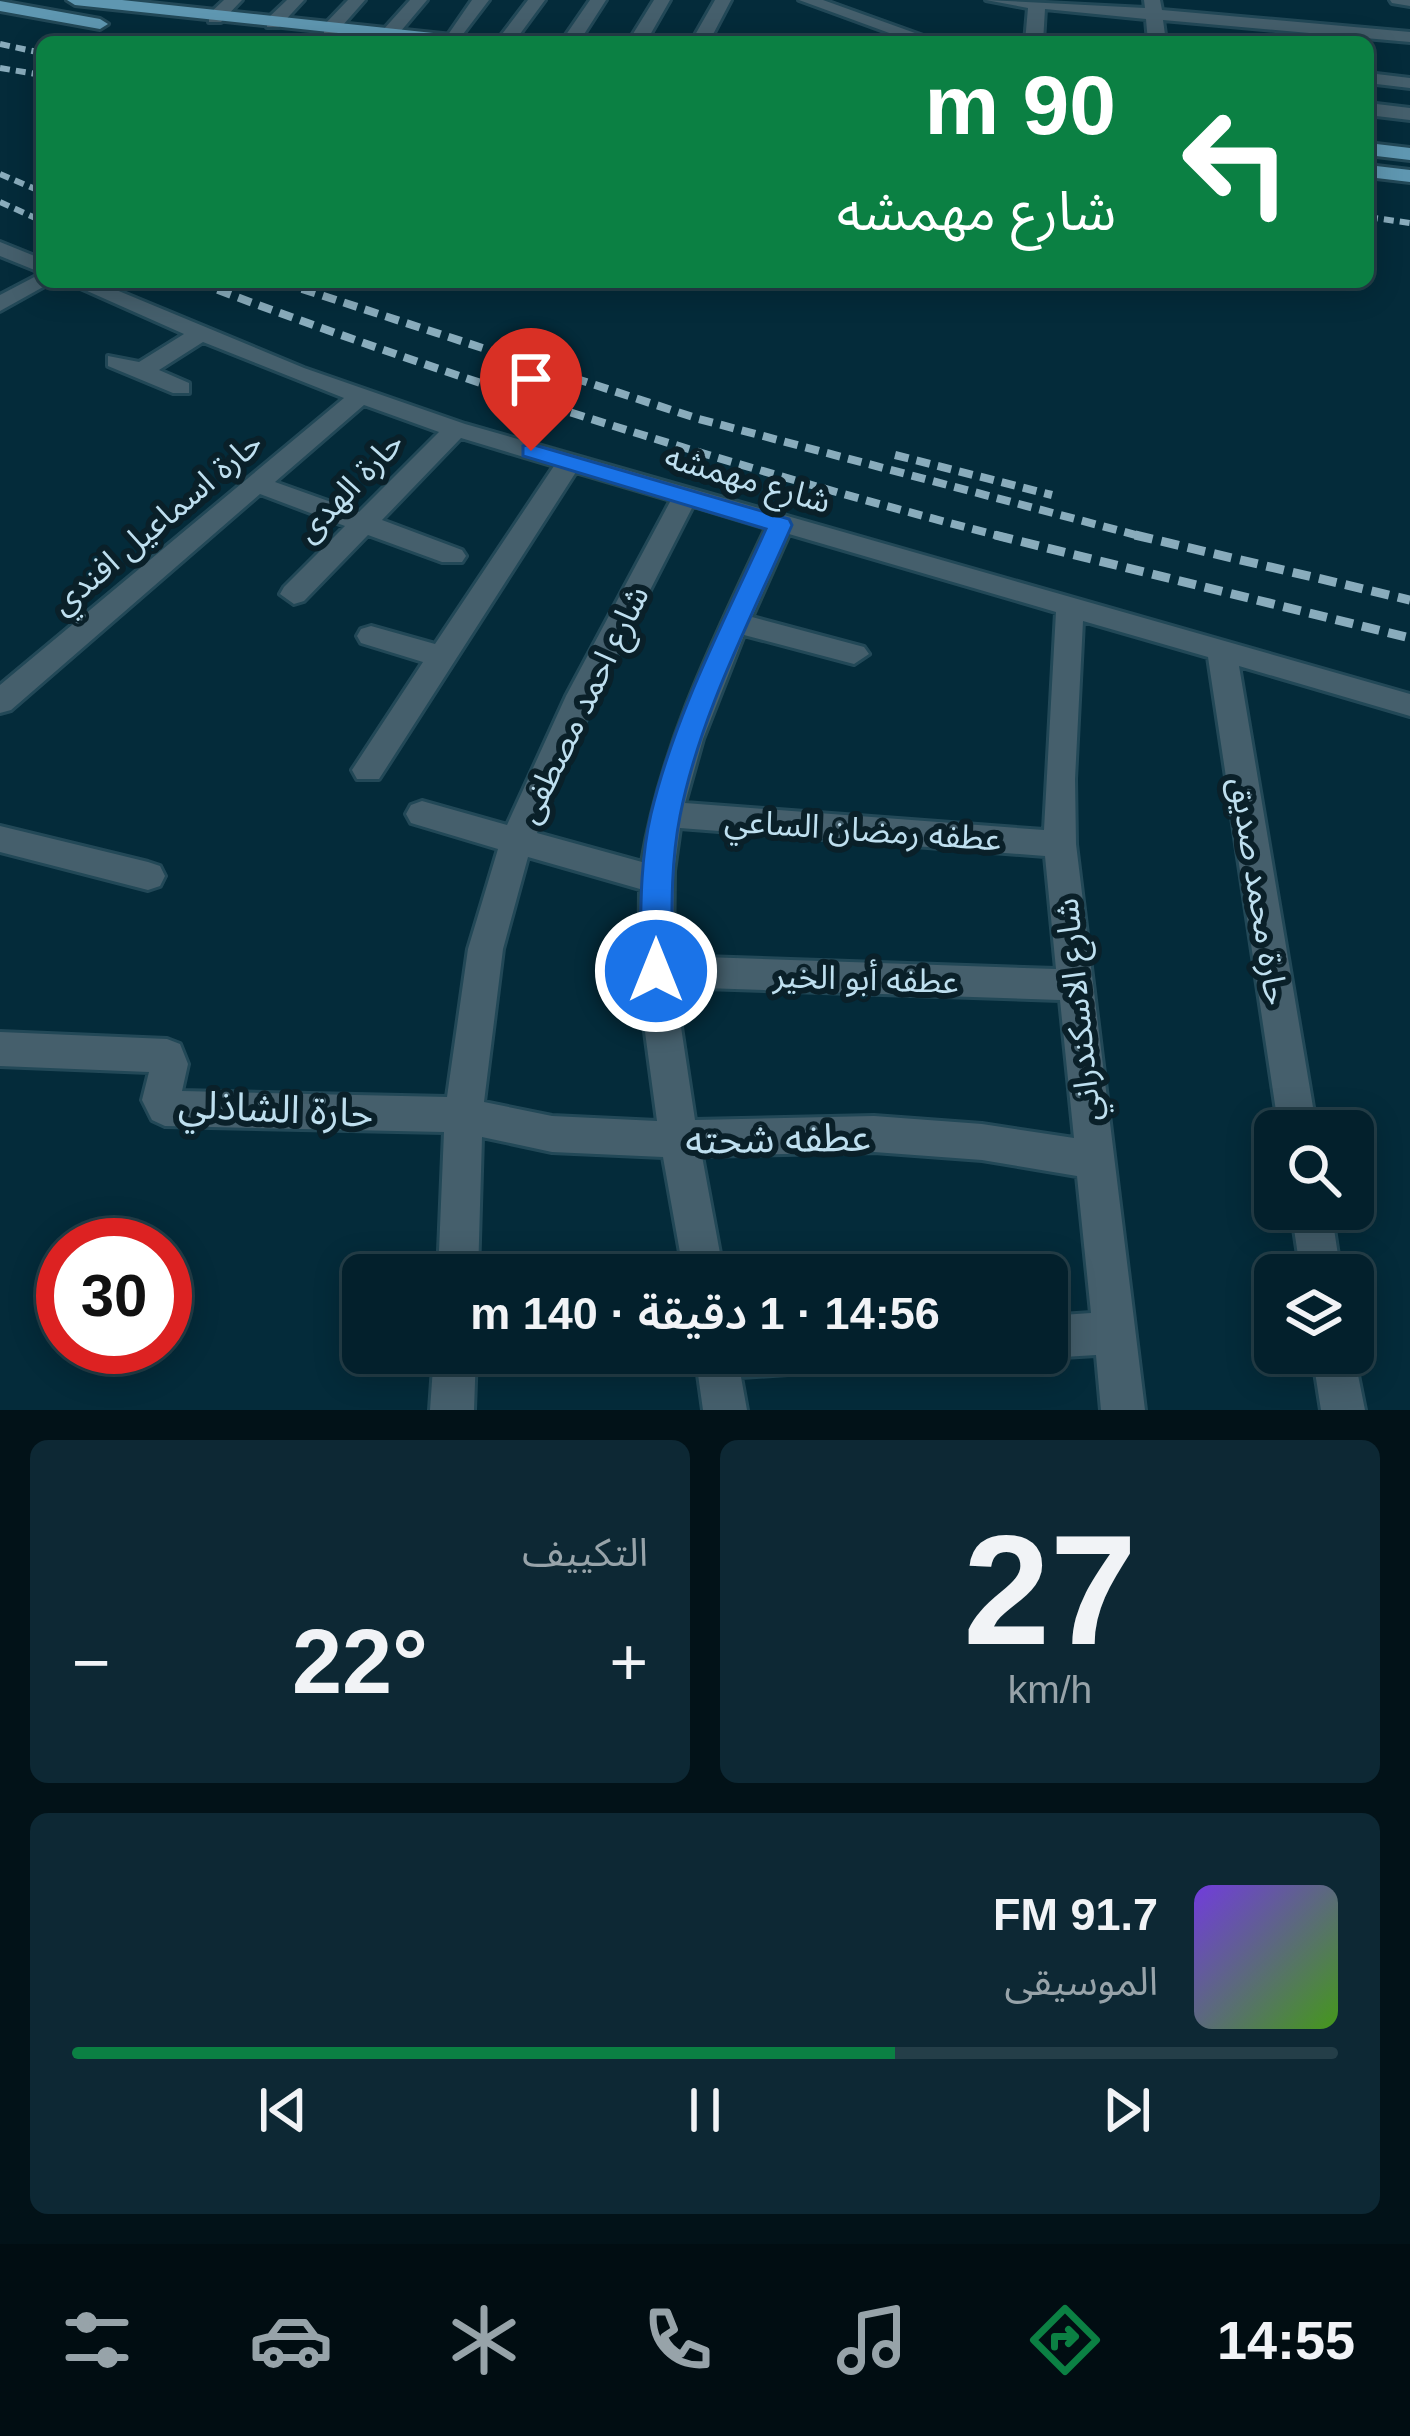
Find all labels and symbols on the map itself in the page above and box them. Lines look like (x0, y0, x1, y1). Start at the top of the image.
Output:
pin (480, 328, 582, 451)
street label: حارة اسماعيل افندي (44, 424, 273, 626)
street label: حارة الهدى (288, 424, 411, 550)
street label: شارع مهمشه (659, 437, 835, 526)
street label: شارع احمد مصطفى (509, 580, 661, 831)
street label: حارة محمد صديق (1221, 774, 1296, 1008)
street label: عطفه رمضان الساعي (723, 801, 1003, 864)
street label: شارع الاسكندراني (1047, 896, 1114, 1123)
position arrow (593, 908, 719, 1034)
street label: عطفه أبو الخير (771, 956, 960, 1001)
street label: حارة الشاذلي (177, 1082, 375, 1143)
street label: عطفه شحته (685, 1115, 871, 1162)
speed limit sign: 30 (36, 1218, 192, 1374)

